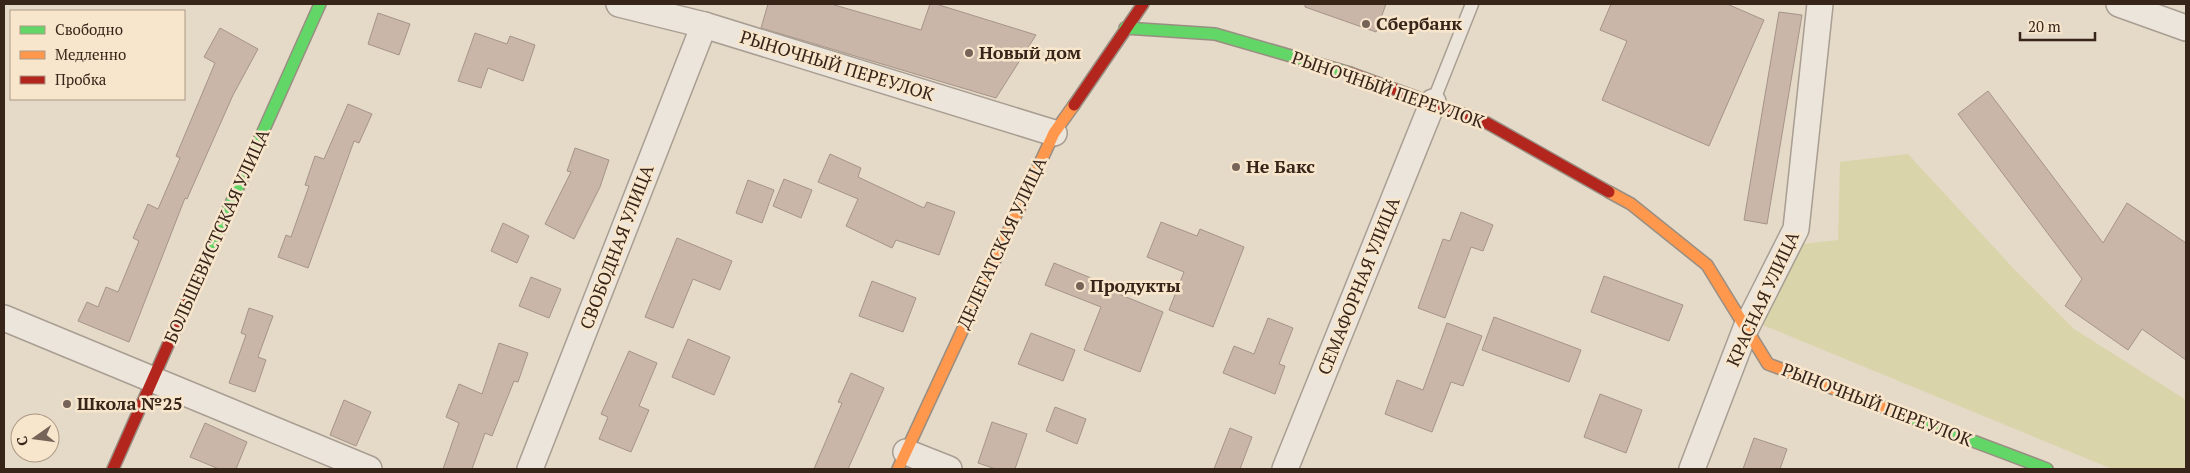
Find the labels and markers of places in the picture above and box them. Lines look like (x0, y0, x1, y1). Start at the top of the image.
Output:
place label: Сбербанк (1376, 11, 1462, 35)
marker: Сбербанк (1360, 18, 1372, 30)
place label: Новый дом (979, 40, 1082, 64)
marker: Новый дом (963, 47, 975, 59)
place label: Не Бакс (1246, 154, 1315, 178)
marker: Не Бакс (1230, 161, 1242, 173)
place label: Продукты (1090, 273, 1181, 297)
marker: Продукты (1074, 280, 1086, 292)
place label: Школа №25 (77, 391, 183, 415)
marker: Школа №25 (61, 398, 73, 410)

